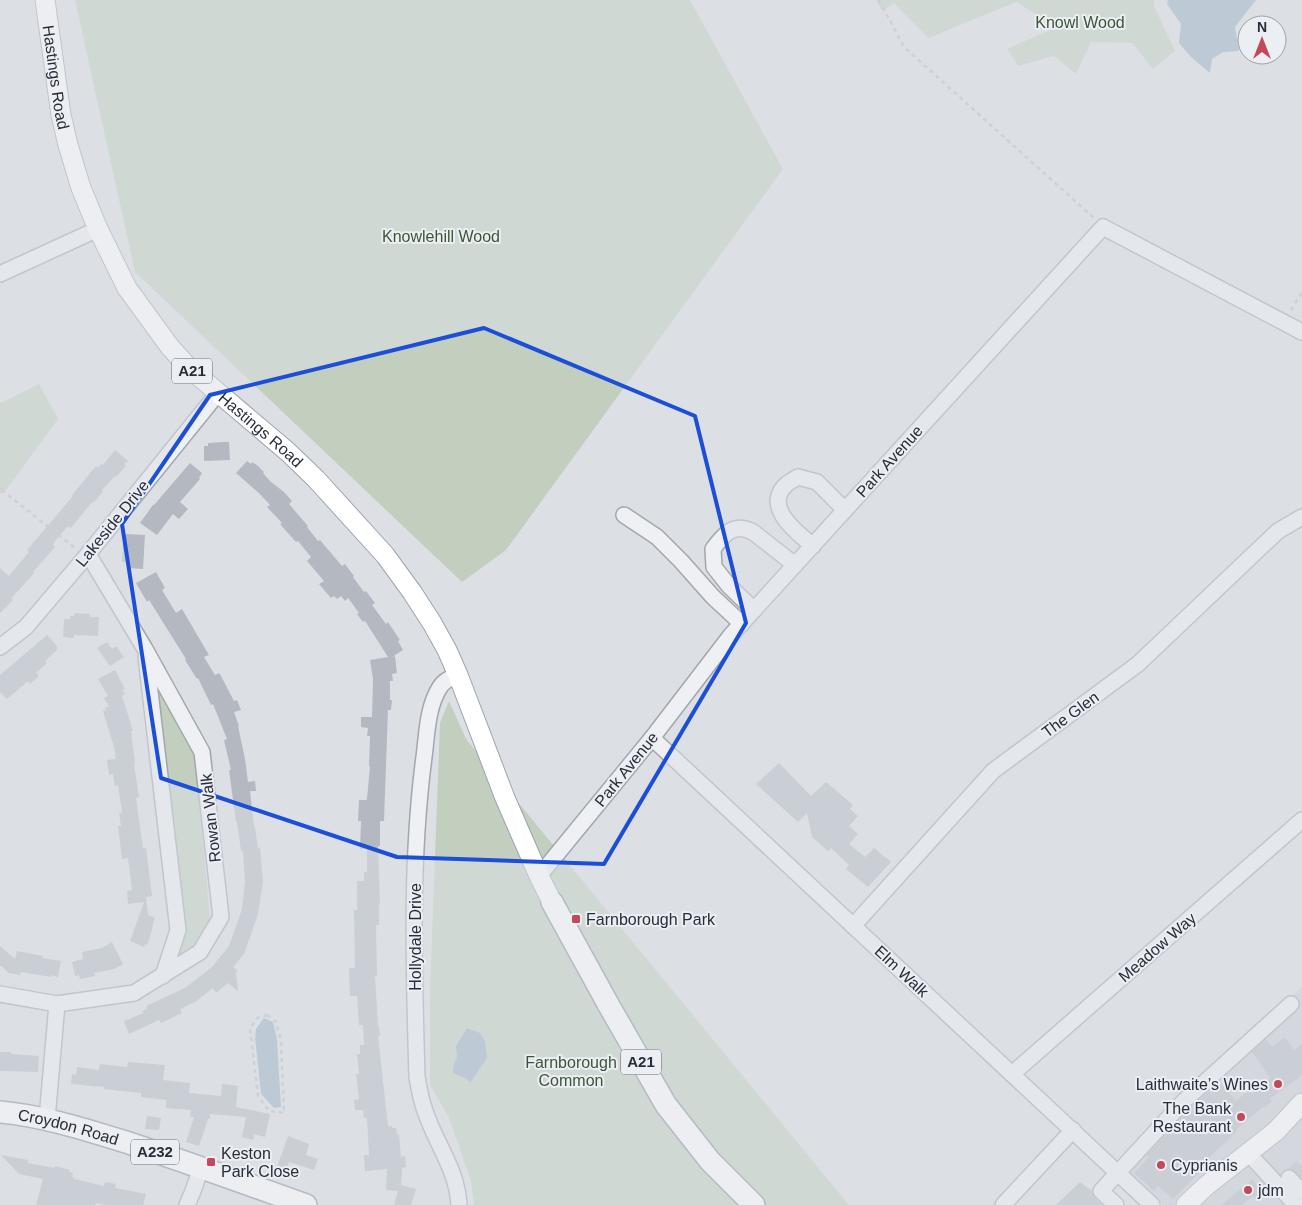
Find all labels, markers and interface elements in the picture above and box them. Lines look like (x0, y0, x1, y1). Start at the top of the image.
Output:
park label: Knowl Wood (1035, 14, 1125, 31)
north arrow (1237, 15, 1287, 65)
text: N (1257, 19, 1267, 35)
street label: Hastings Road (40, 24, 72, 131)
park label: Knowlehill Wood (382, 228, 500, 245)
road number: A21 (172, 358, 212, 384)
street label: Hastings Road (215, 389, 306, 471)
street label: Park Avenue (853, 422, 926, 501)
street label: Lakeside Drive (72, 477, 152, 570)
street label: The Glen (1039, 688, 1102, 741)
street label: Park Avenue (591, 729, 662, 810)
street label: Rowan Walk (197, 772, 224, 863)
street label: Hollydale Drive (407, 883, 424, 991)
street label: Meadow Way (1115, 909, 1199, 985)
place label: Farnborough Park (586, 911, 716, 928)
marker: Farnborough Park (570, 913, 582, 925)
street label: Elm Walk (871, 942, 933, 1001)
road number: A21 (621, 1050, 661, 1074)
park label: Farnborough Common (525, 1054, 617, 1089)
place label: Laithwaite’s Wines (1136, 1076, 1268, 1093)
marker: Laithwaite’s Wines (1272, 1078, 1284, 1090)
place label: The Bank Restaurant (1153, 1100, 1232, 1135)
street label: Croydon Road (17, 1106, 121, 1148)
marker: The Bank Restaurant (1235, 1111, 1247, 1123)
road number: A232 (131, 1140, 179, 1164)
place label: Keston Park Close (221, 1145, 299, 1180)
marker: Keston Park Close (205, 1156, 217, 1168)
place label: Cyprianis (1171, 1157, 1238, 1174)
marker: Cyprianis (1155, 1159, 1167, 1171)
place label: jdm (1257, 1182, 1284, 1199)
marker: jdm (1242, 1184, 1254, 1196)

